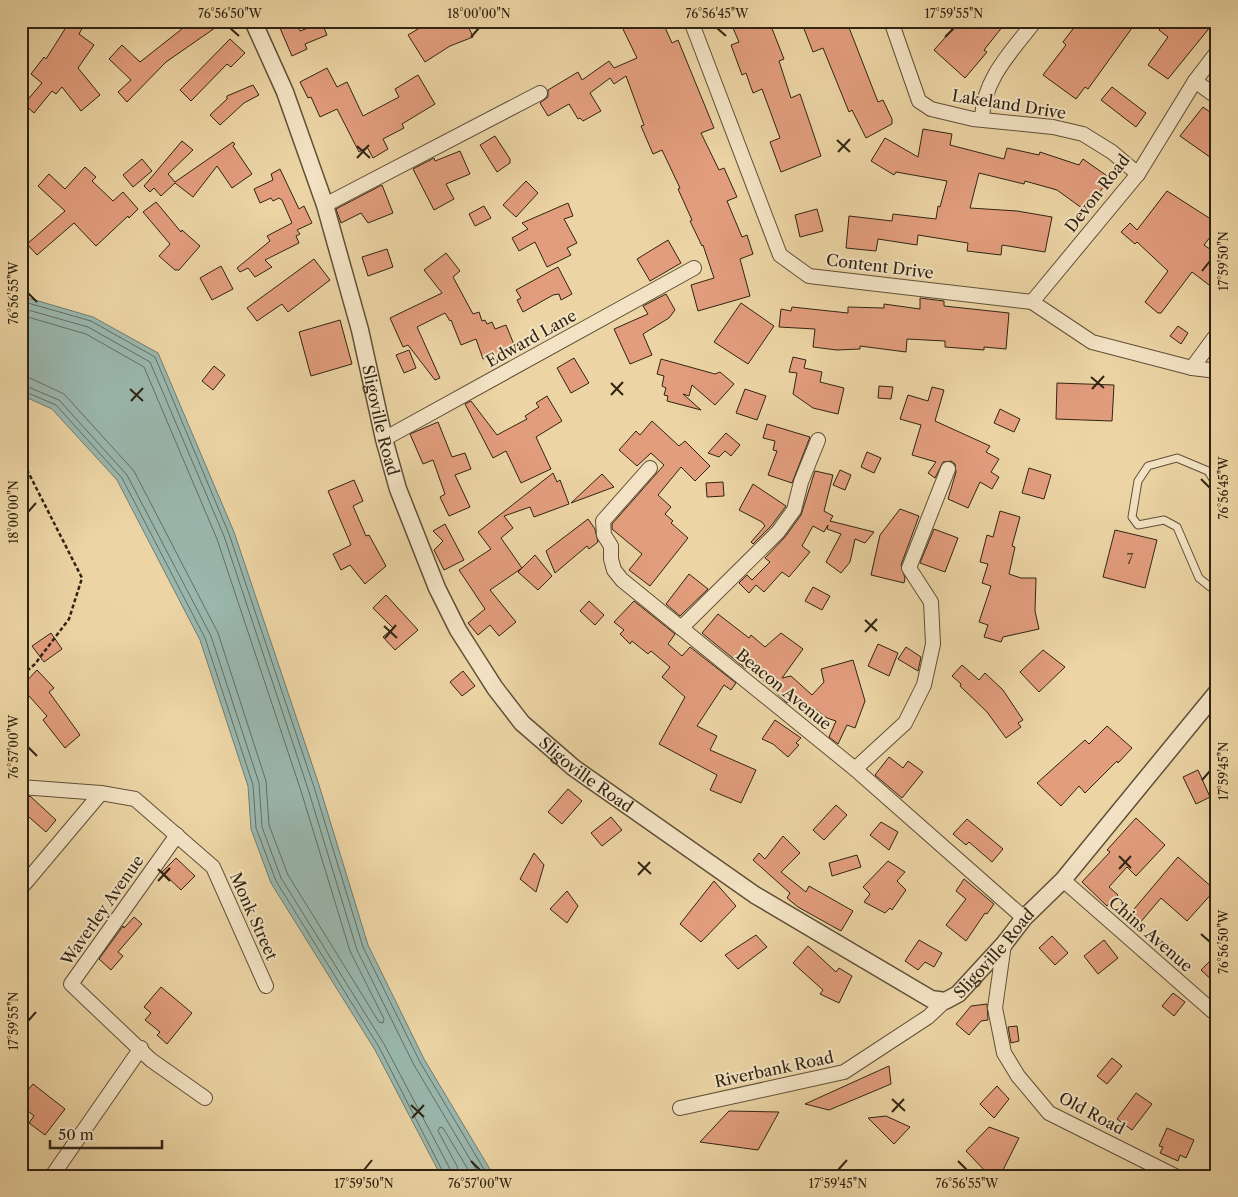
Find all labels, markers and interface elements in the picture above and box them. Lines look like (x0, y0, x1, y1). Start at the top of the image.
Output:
text: 76°56'50"W (198, 6, 263, 21)
text: 18°00'00"N (447, 6, 511, 21)
text: 76°56'45"W (686, 6, 749, 21)
text: 17°59'55"N (925, 6, 983, 21)
street label: Lakeland Drive (950, 85, 1068, 123)
street label: Devon Road (1060, 150, 1134, 236)
text: 17°59'50"N (1216, 231, 1231, 291)
street label: Content Drive (825, 249, 935, 283)
text: 76°56'55"W (6, 261, 21, 324)
street label: Edward Lane (482, 305, 580, 371)
street label: Sligoville Road (358, 363, 404, 478)
text: 76°56'45"W (1216, 456, 1231, 519)
text: 18°00'00"N (6, 480, 21, 544)
house number: 7 (1127, 550, 1134, 568)
street label: Beacon Avenue (732, 644, 836, 734)
text: 76°57'00"W (6, 714, 21, 779)
street label: Sligoville Road (535, 733, 637, 817)
text: 17°59'45"N (1216, 742, 1231, 800)
street label: Waverley Avenue (56, 851, 148, 970)
street label: Monk Street (226, 869, 282, 963)
street label: Chins Avenue (1105, 892, 1197, 976)
street label: Sligoville Road (949, 904, 1038, 1002)
text: 76°56'50"W (1216, 909, 1231, 974)
text: 17°59'55"N (6, 992, 21, 1050)
street label: Riverbank Road (713, 1047, 836, 1091)
street label: Old Road (1056, 1087, 1128, 1139)
scale bar (50, 1117, 162, 1149)
text: 50 m (58, 1125, 94, 1144)
text: 17°59'50"N (334, 1176, 394, 1191)
text: 76°57'00"W (448, 1176, 513, 1191)
text: 17°59'45"N (809, 1176, 867, 1191)
text: 76°56'55"W (936, 1176, 999, 1191)

